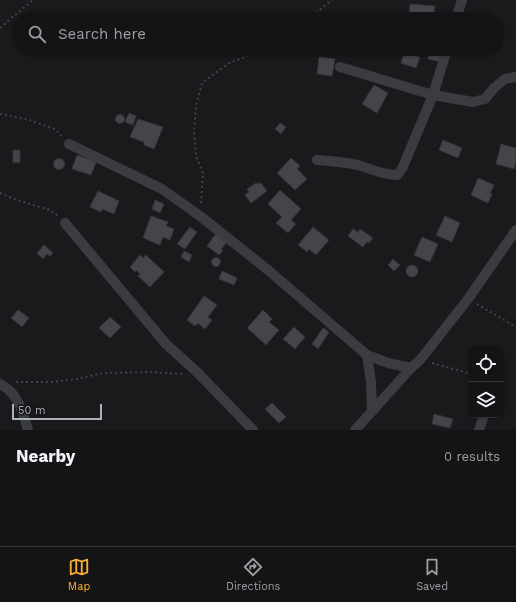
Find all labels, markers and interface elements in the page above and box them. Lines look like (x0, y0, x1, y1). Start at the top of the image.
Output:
search box (12, 12, 504, 56)
icon: search (26, 23, 48, 45)
text: Search here (58, 25, 146, 43)
map controls (468, 346, 504, 418)
button: locate (468, 346, 504, 382)
button: layers (468, 382, 504, 418)
scale bar (12, 402, 102, 421)
text: 50 m (18, 404, 45, 417)
text: Nearby (16, 446, 75, 466)
text: 0 results (444, 449, 500, 464)
tab: Map (68, 556, 90, 593)
tab: Directions (226, 556, 280, 593)
tab: Saved (416, 556, 448, 593)

